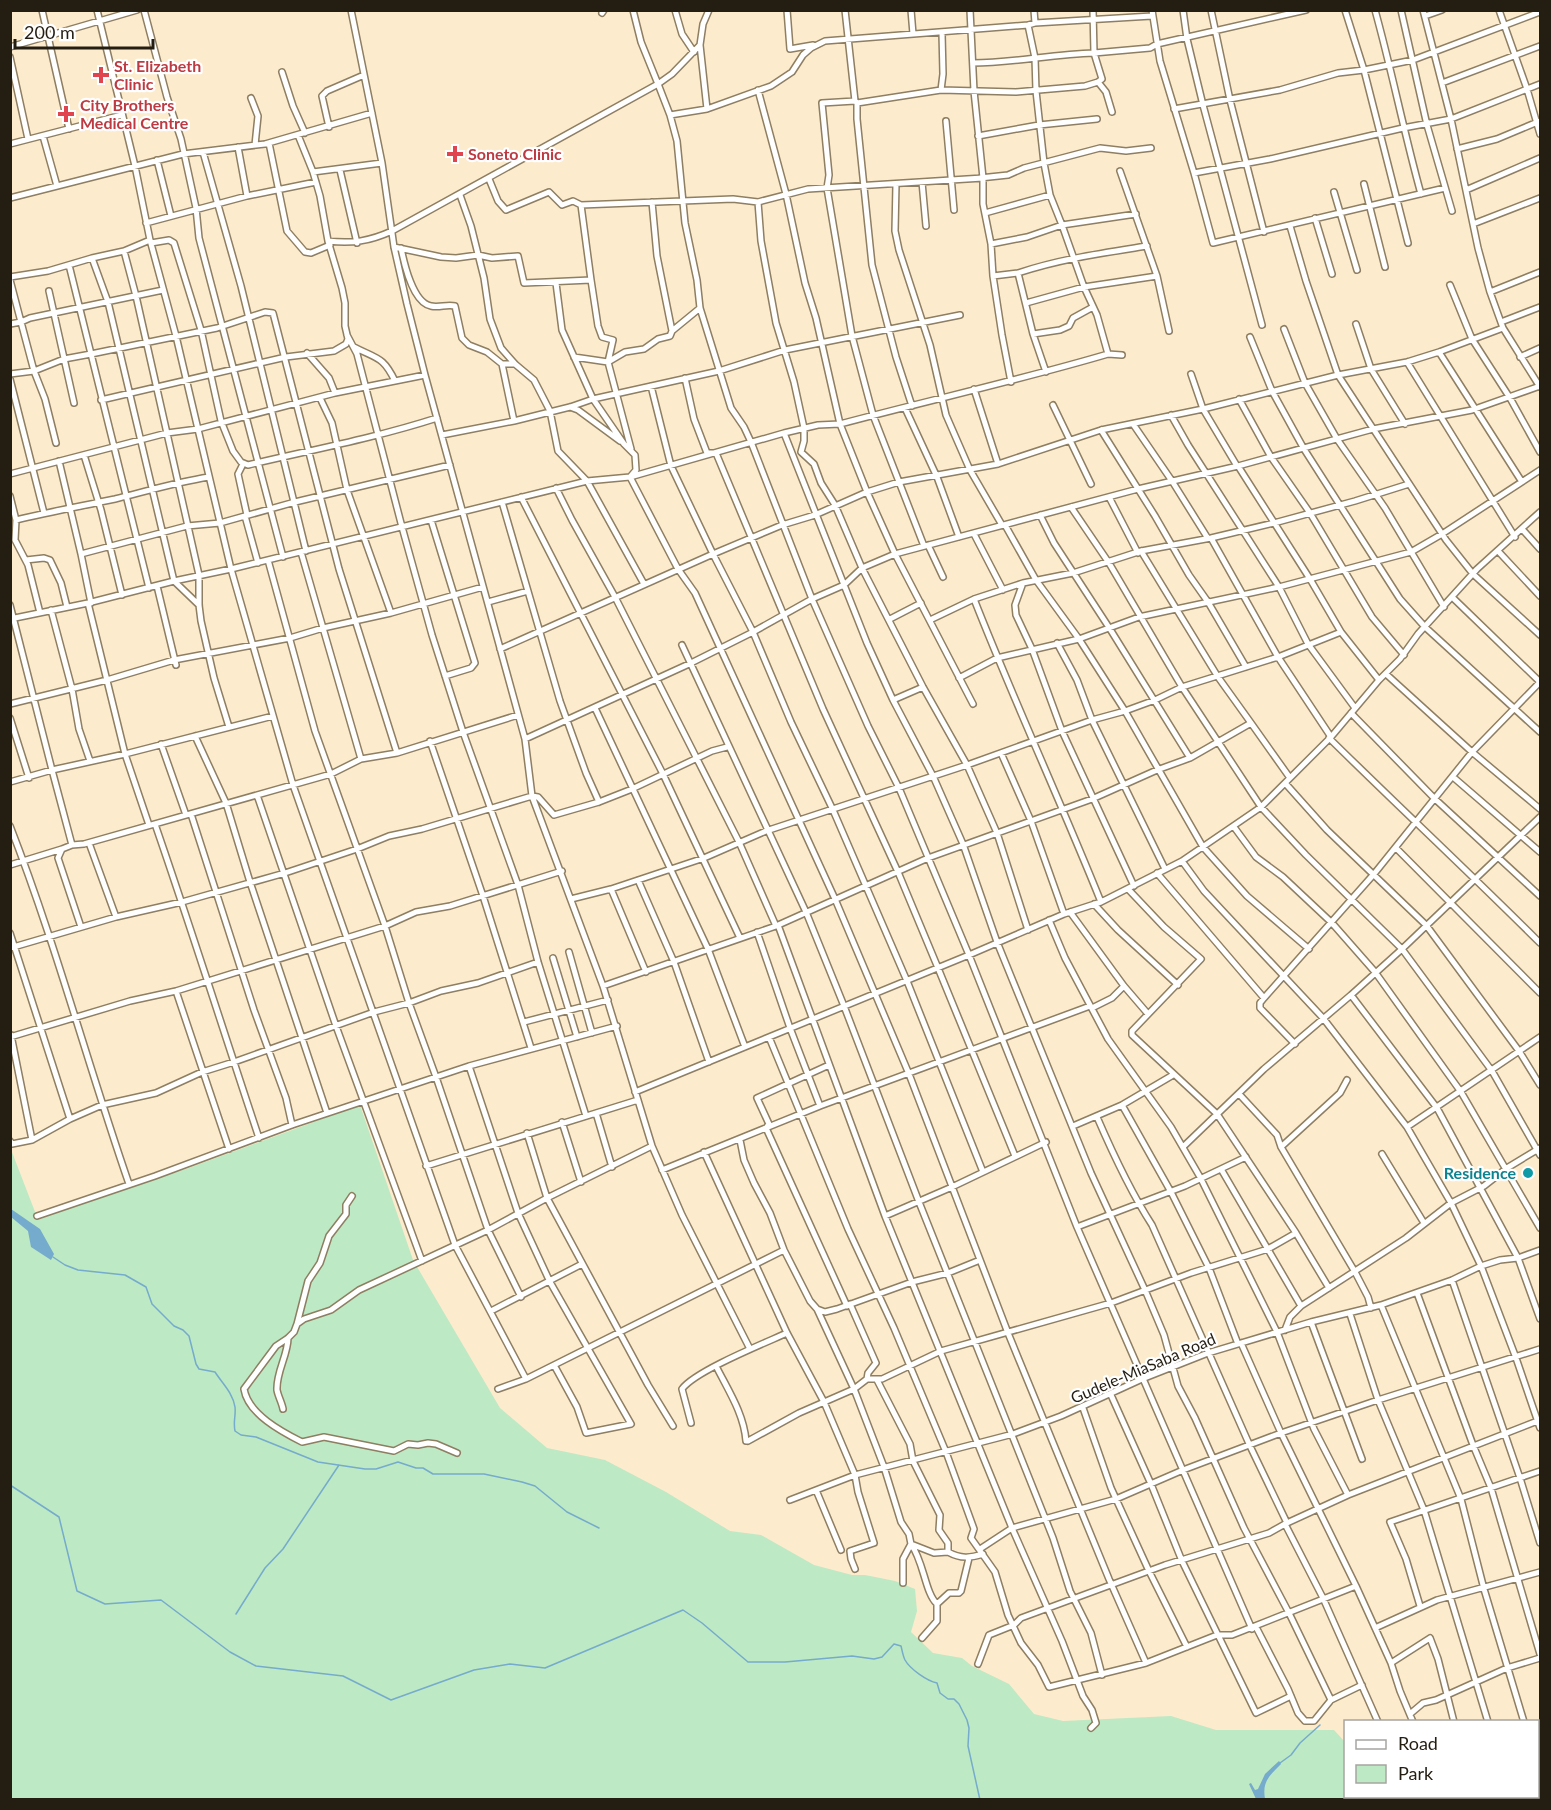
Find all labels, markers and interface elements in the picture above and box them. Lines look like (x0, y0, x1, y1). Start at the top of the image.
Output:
scale bar (15, 12, 153, 50)
text: 200 m (24, 21, 75, 43)
place label: St. Elizabeth Clinic (114, 56, 201, 93)
marker: St. Elizabeth Clinic (92, 66, 110, 84)
place label: City Brothers Medical Centre (80, 95, 189, 132)
marker: City Brothers Medical Centre (57, 105, 75, 123)
place label: Soneto Clinic (468, 144, 562, 163)
marker: Soneto Clinic (446, 145, 464, 163)
place label: Residence (1444, 1163, 1516, 1182)
marker: Residence (1521, 1166, 1535, 1180)
street label: Gudele-MiaSaba Road (1068, 1328, 1218, 1407)
legend (1344, 1720, 1539, 1798)
text: Road (1398, 1732, 1438, 1754)
text: Park (1398, 1762, 1434, 1784)

